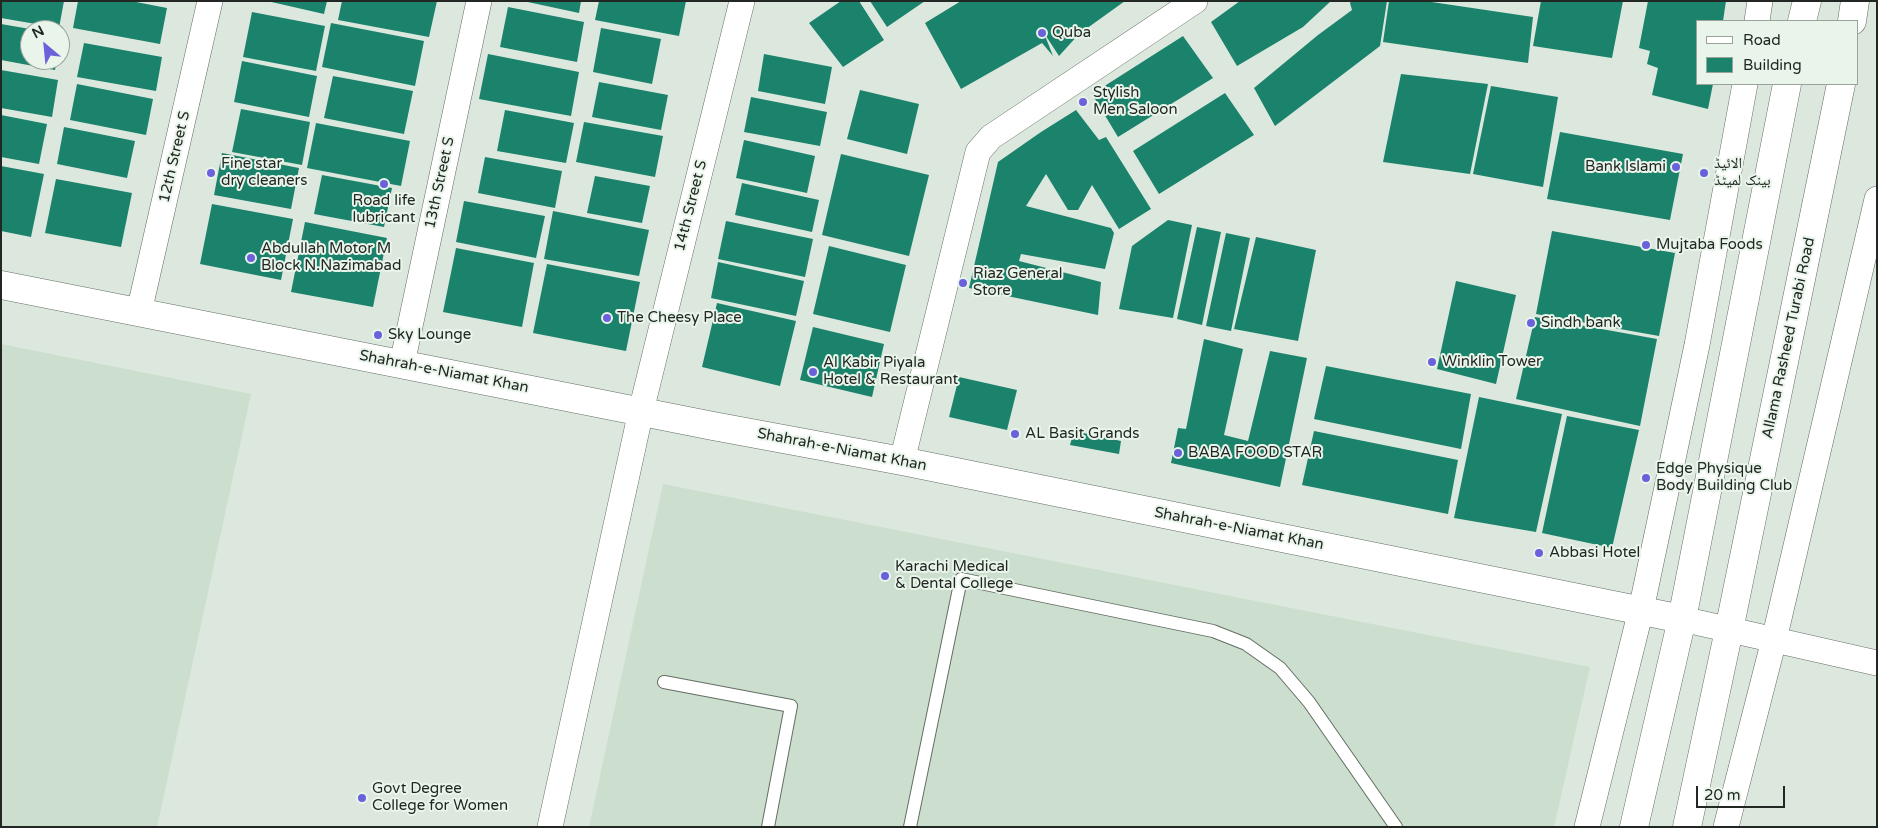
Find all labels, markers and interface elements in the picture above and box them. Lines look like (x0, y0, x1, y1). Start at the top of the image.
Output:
north arrow (20, 20, 70, 70)
legend (1696, 20, 1858, 85)
text: N (29, 22, 47, 42)
place label: Quba (1052, 24, 1091, 42)
marker: Quba (1036, 27, 1048, 39)
text: Road (1743, 31, 1781, 49)
text: Building (1743, 56, 1802, 74)
place label: Stylish Men Saloon (1093, 84, 1178, 119)
marker: Stylish Men Saloon (1077, 96, 1089, 108)
street label: 12th Street S (156, 109, 194, 205)
street label: 13th Street S (421, 135, 459, 231)
place label: Fine star dry cleaners (221, 155, 307, 190)
place label: الائیڈ بینک لمیٹڈ (1714, 155, 1771, 190)
street label: 14th Street S (671, 158, 711, 254)
place label: Bank Islami (1585, 158, 1666, 176)
marker: Bank Islami (1670, 161, 1682, 173)
marker: Fine star dry cleaners (205, 167, 217, 179)
marker: الائیڈ بینک لمیٹڈ (1698, 167, 1710, 179)
marker: Road life lubricant (378, 178, 390, 190)
place label: Road life lubricant (353, 192, 415, 227)
place label: Mujtaba Foods (1656, 236, 1763, 254)
street label: Allama Rasheed Turabi Road (1759, 236, 1819, 440)
marker: Mujtaba Foods (1640, 239, 1652, 251)
place label: Abdullah Motor M Block N.Nazimabad (261, 240, 401, 275)
marker: Abdullah Motor M Block N.Nazimabad (245, 252, 257, 264)
place label: Riaz General Store (973, 265, 1063, 300)
marker: Riaz General Store (957, 277, 969, 289)
place label: The Cheesy Place (617, 309, 742, 327)
marker: The Cheesy Place (601, 312, 613, 324)
place label: Sindh bank (1541, 314, 1621, 332)
marker: Sindh bank (1525, 317, 1537, 329)
place label: Sky Lounge (388, 326, 471, 344)
marker: Sky Lounge (372, 329, 384, 341)
street label: Shahrah-e-Niamat Khan (358, 347, 530, 397)
place label: Winklin Tower (1442, 353, 1542, 371)
place label: Al Kabir Piyala Hotel & Restaurant (823, 354, 958, 389)
marker: Winklin Tower (1426, 356, 1438, 368)
marker: Al Kabir Piyala Hotel & Restaurant (807, 366, 819, 378)
street label: Shahrah-e-Niamat Khan (756, 425, 928, 475)
place label: AL Basit Grands (1025, 425, 1139, 443)
marker: AL Basit Grands (1009, 428, 1021, 440)
place label: BABA FOOD STAR (1188, 444, 1322, 462)
marker: BABA FOOD STAR (1172, 447, 1184, 459)
place label: Edge Physique Body Building Club (1656, 460, 1792, 495)
marker: Edge Physique Body Building Club (1640, 472, 1652, 484)
street label: Shahrah-e-Niamat Khan (1153, 504, 1325, 554)
place label: Abbasi Hotel (1549, 544, 1640, 562)
marker: Abbasi Hotel (1533, 547, 1545, 559)
place label: Karachi Medical & Dental College (895, 558, 1013, 593)
marker: Karachi Medical & Dental College (879, 570, 891, 582)
scale bar (1698, 776, 1787, 808)
place label: Govt Degree College for Women (372, 780, 508, 815)
text: 20 m (1704, 786, 1741, 804)
marker: Govt Degree College for Women (356, 792, 368, 804)

